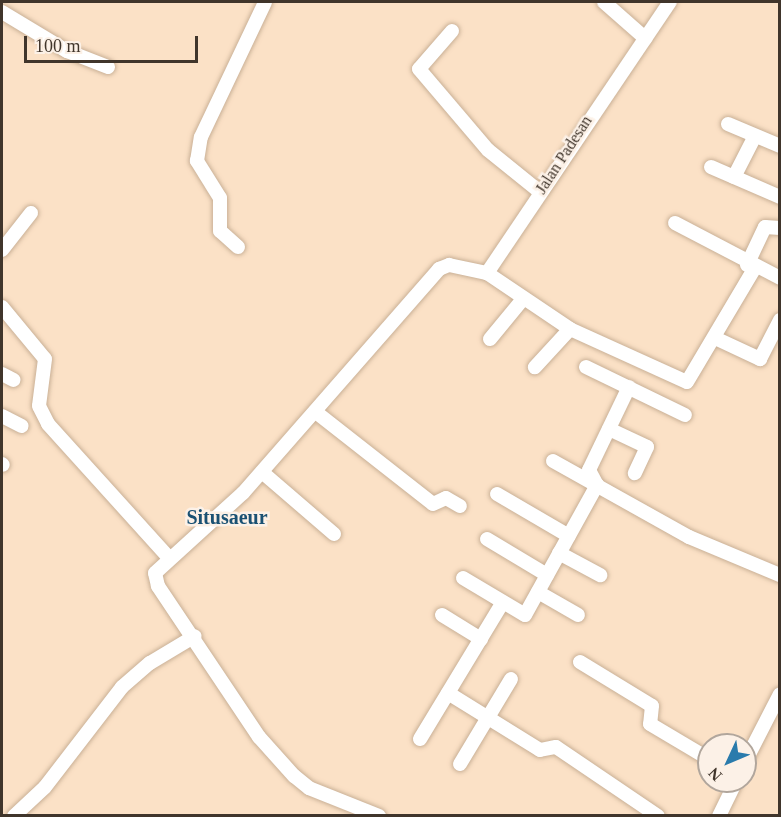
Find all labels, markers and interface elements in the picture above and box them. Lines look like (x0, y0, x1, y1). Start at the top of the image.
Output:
scale bar (27, 24, 201, 62)
text: 100 m (35, 36, 81, 56)
street label: Jalan Padesan (532, 112, 596, 198)
district label: Situsaeur (186, 505, 268, 529)
north arrow (697, 733, 757, 793)
text: N (705, 764, 725, 785)

